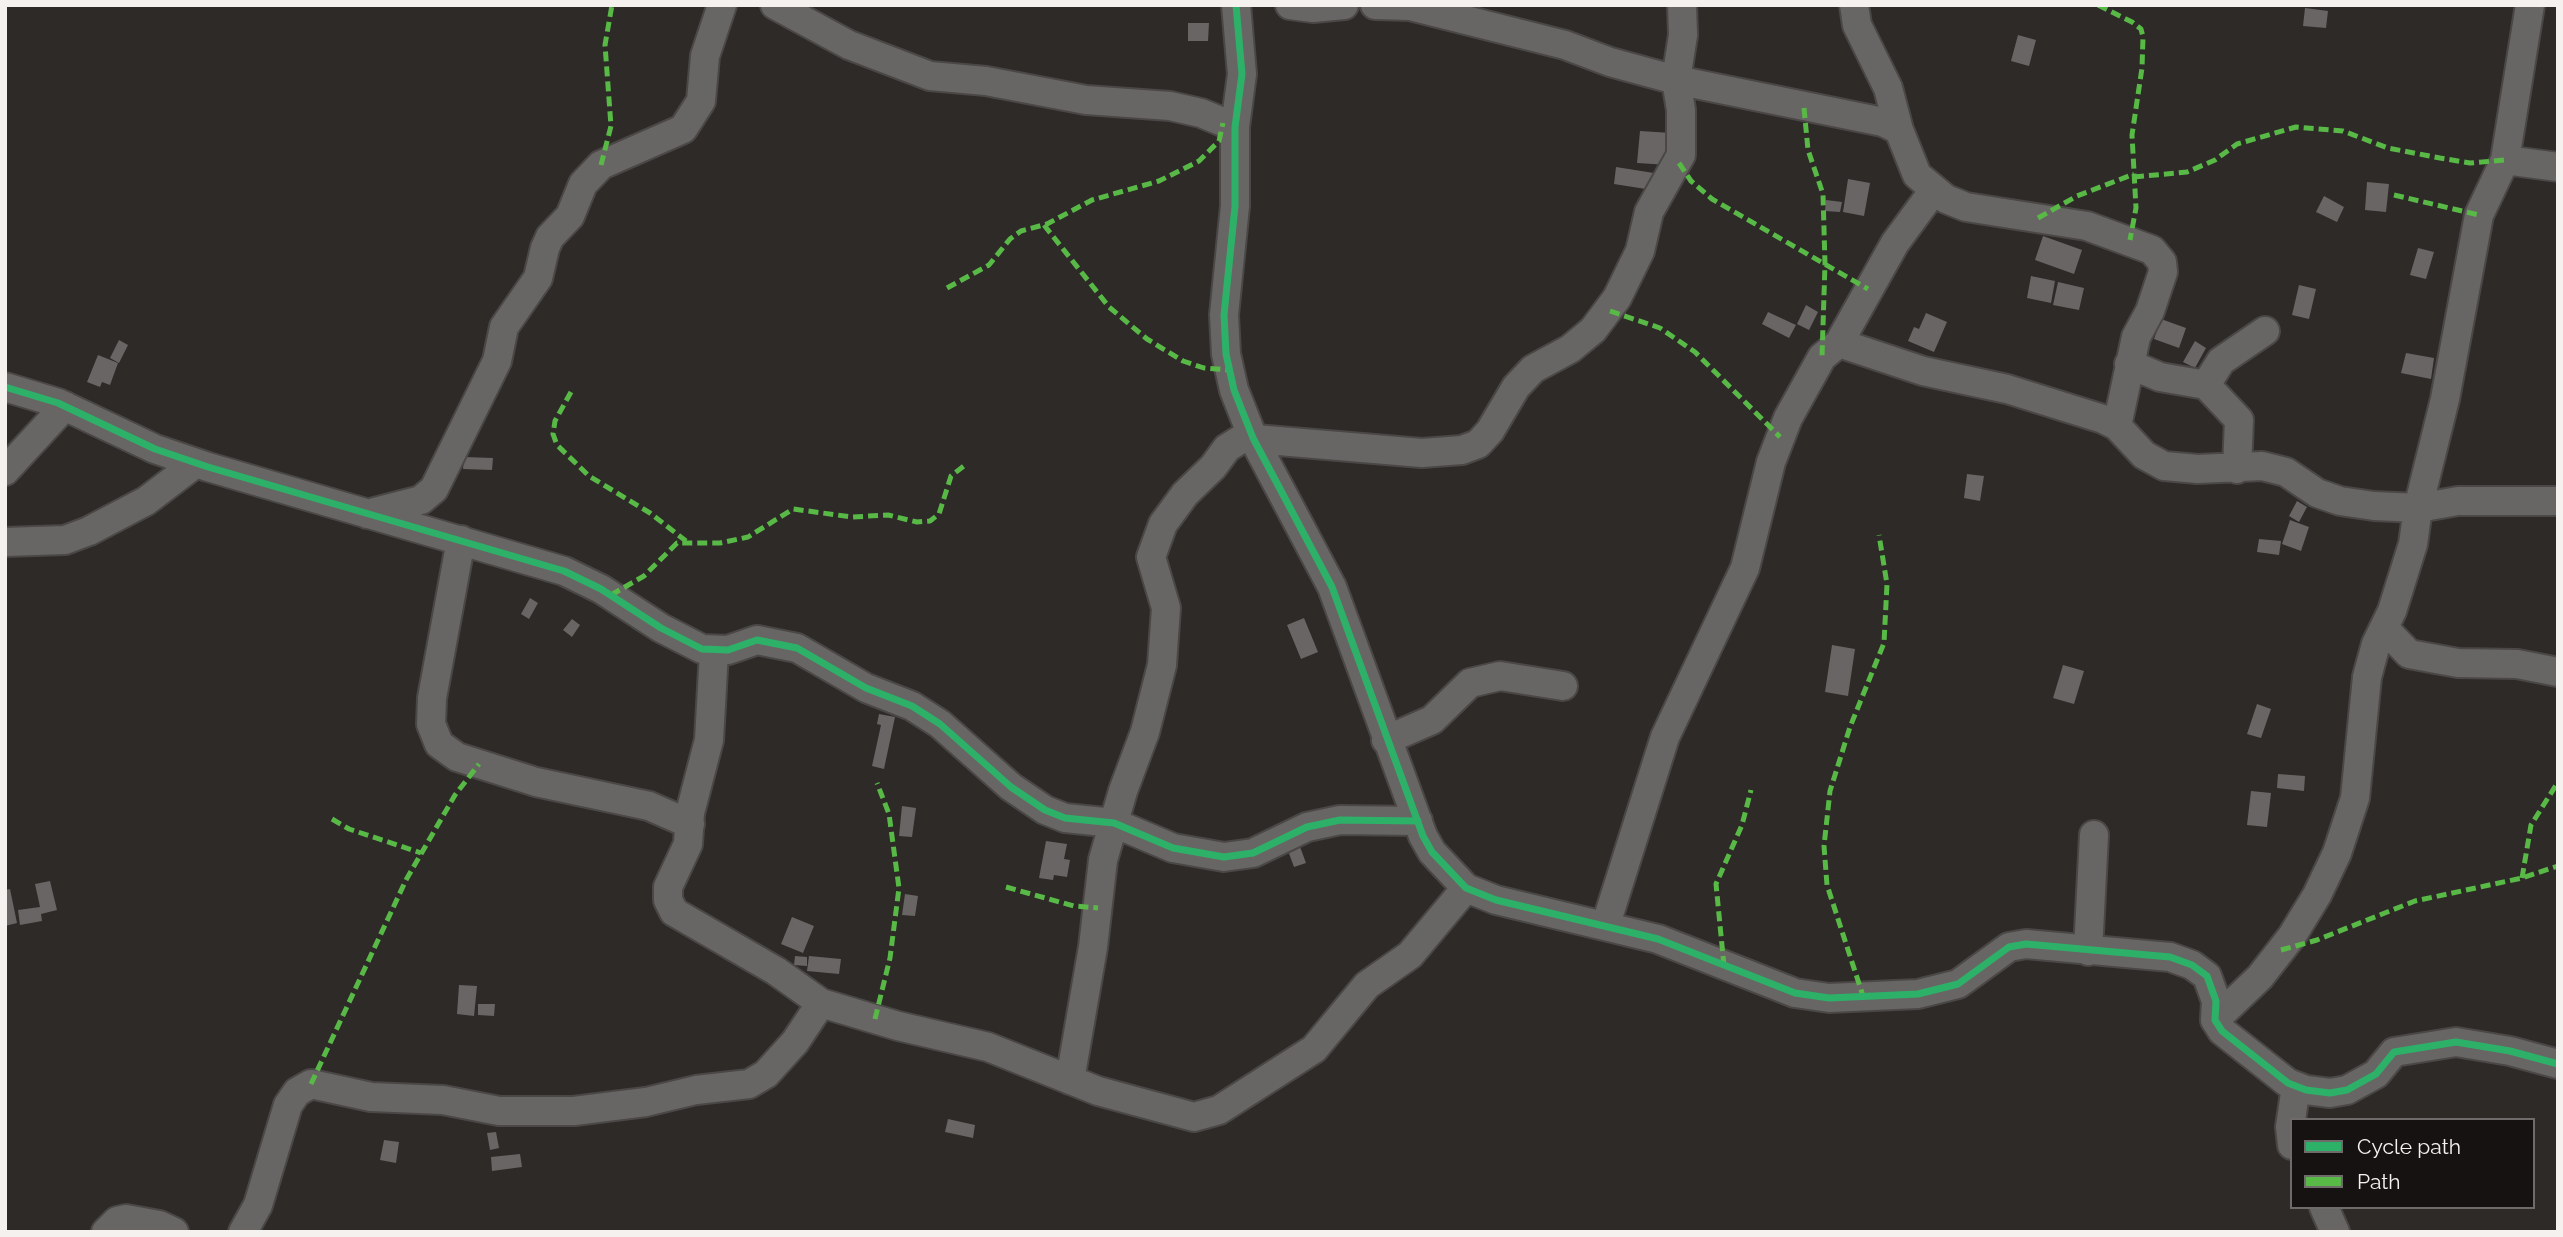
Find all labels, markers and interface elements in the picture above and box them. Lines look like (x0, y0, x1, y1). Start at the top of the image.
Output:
legend (2290, 1118, 2535, 1209)
text: Cycle path (2357, 1134, 2461, 1159)
text: Path (2357, 1169, 2401, 1194)

